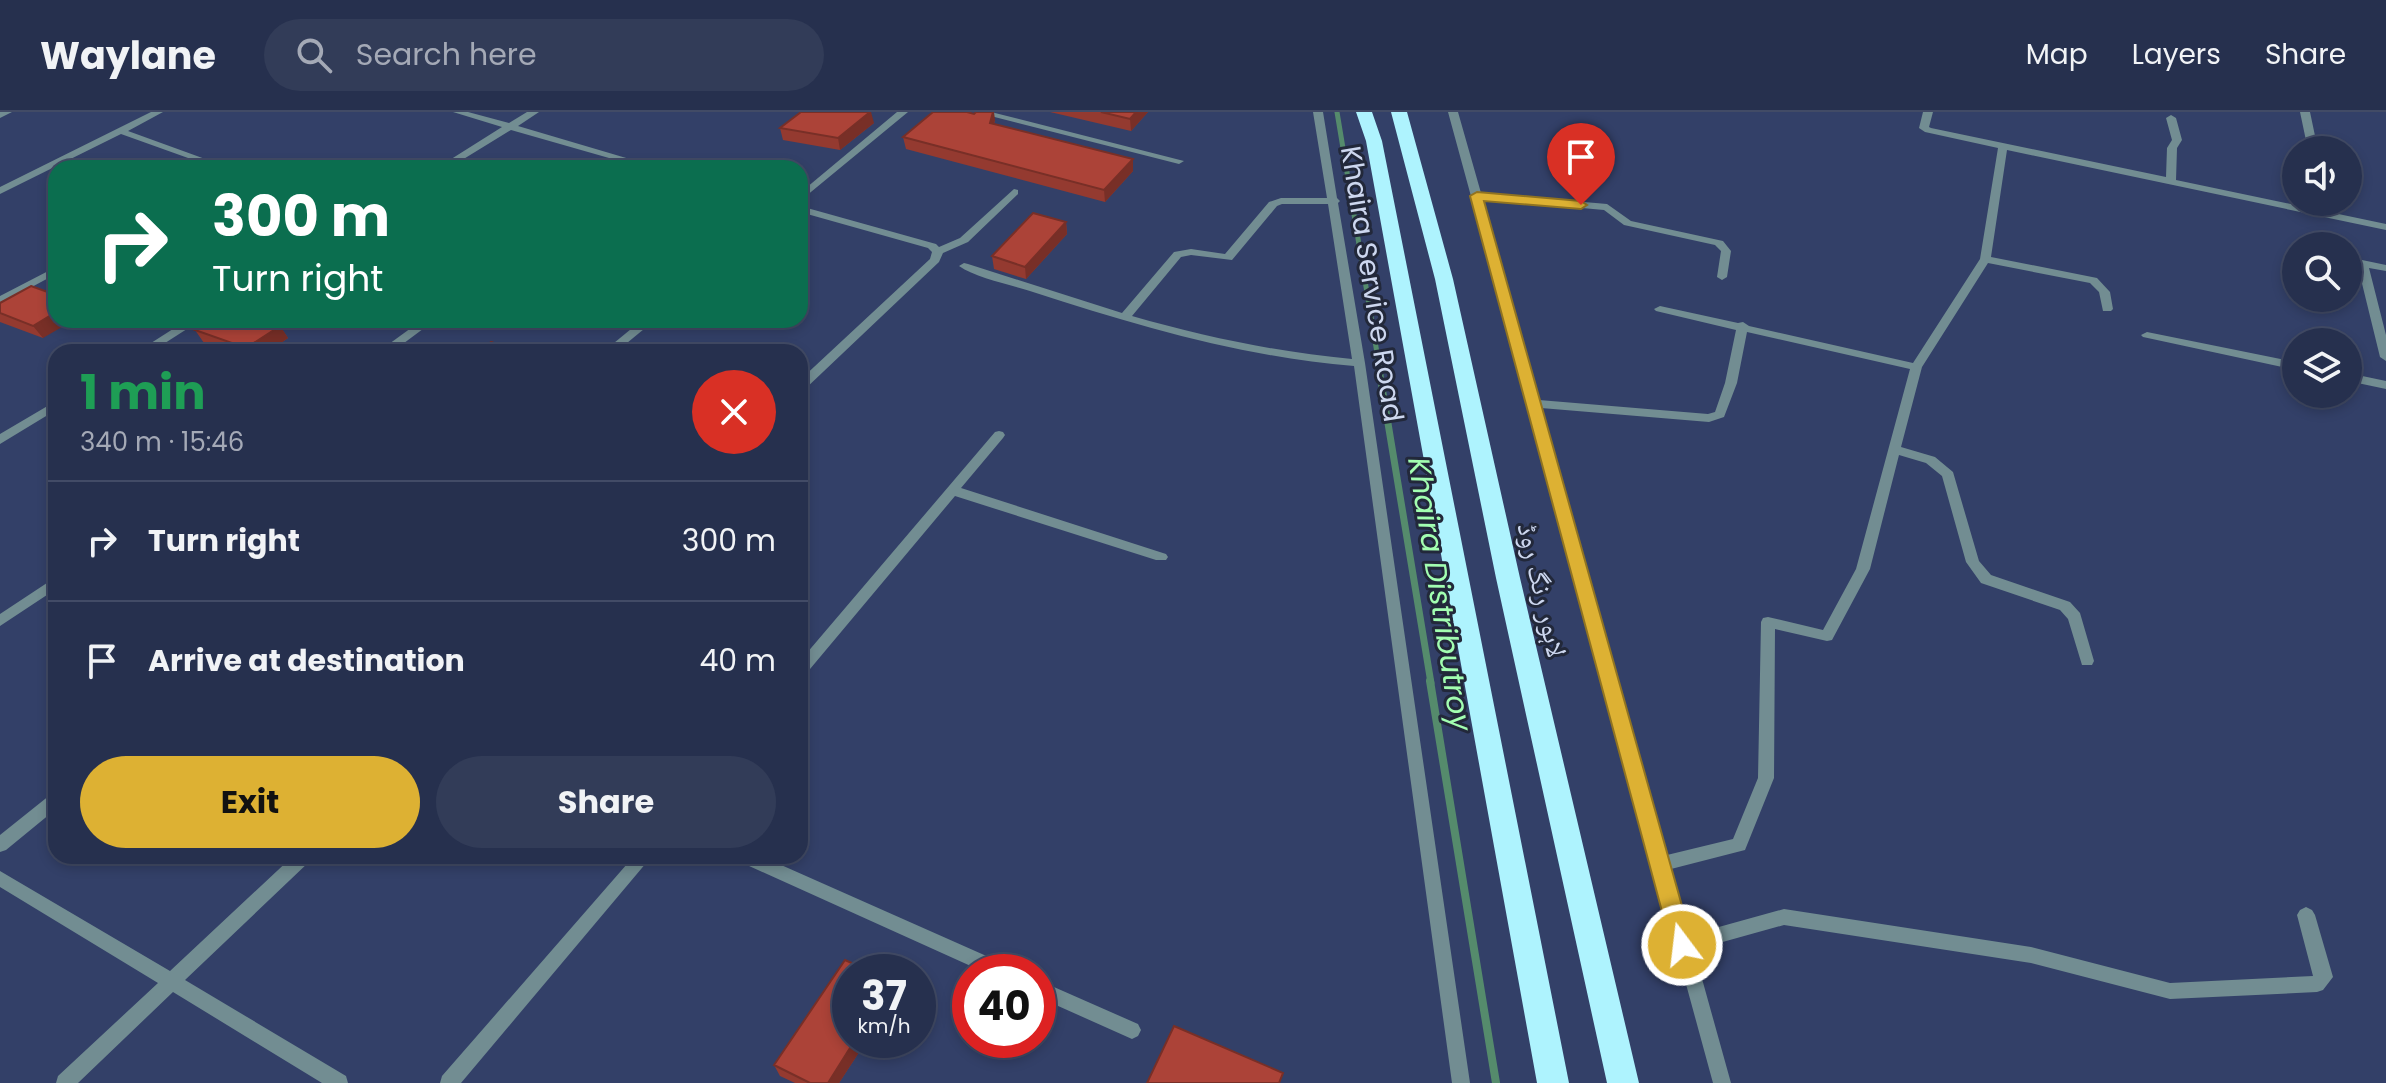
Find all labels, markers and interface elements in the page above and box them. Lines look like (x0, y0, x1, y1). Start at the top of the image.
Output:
search box (264, 19, 824, 91)
text: Waylane (40, 29, 216, 82)
icon: search (292, 33, 336, 77)
text: Search here (356, 33, 537, 76)
text: Map (2026, 35, 2088, 74)
text: Layers (2132, 35, 2221, 74)
text: Share (2265, 35, 2346, 74)
pin (1547, 123, 1615, 205)
icon: arrive (1559, 135, 1603, 179)
map controls (2282, 136, 2362, 408)
button: sound (2282, 136, 2362, 216)
street label: Khaira Service Road (1331, 143, 1413, 425)
text: 300 m (212, 177, 390, 256)
icon: right (80, 192, 184, 296)
button: search (2282, 232, 2362, 312)
text: Turn right (212, 253, 383, 304)
button: layers (2282, 328, 2362, 408)
text: 1 min (80, 359, 206, 426)
button: close (692, 370, 776, 454)
text: 340 m · 15:46 (80, 424, 244, 460)
water label: Khaira Distributroy (1397, 454, 1483, 735)
icon: right (80, 519, 124, 563)
text: Turn right (148, 519, 300, 562)
text: 300 m (682, 519, 776, 562)
street label: لاہور رنگ روڈ (1508, 519, 1576, 661)
icon: arrive (80, 639, 124, 683)
text: Arrive at destination (148, 639, 465, 682)
text: 40 m (699, 639, 776, 682)
button: Exit (80, 756, 420, 848)
button: Share (436, 756, 776, 848)
position arrow (1640, 903, 1724, 987)
speed limit sign: 40 (952, 954, 1056, 1058)
text: 37 (861, 968, 907, 1024)
text: km/h (857, 1012, 911, 1040)

